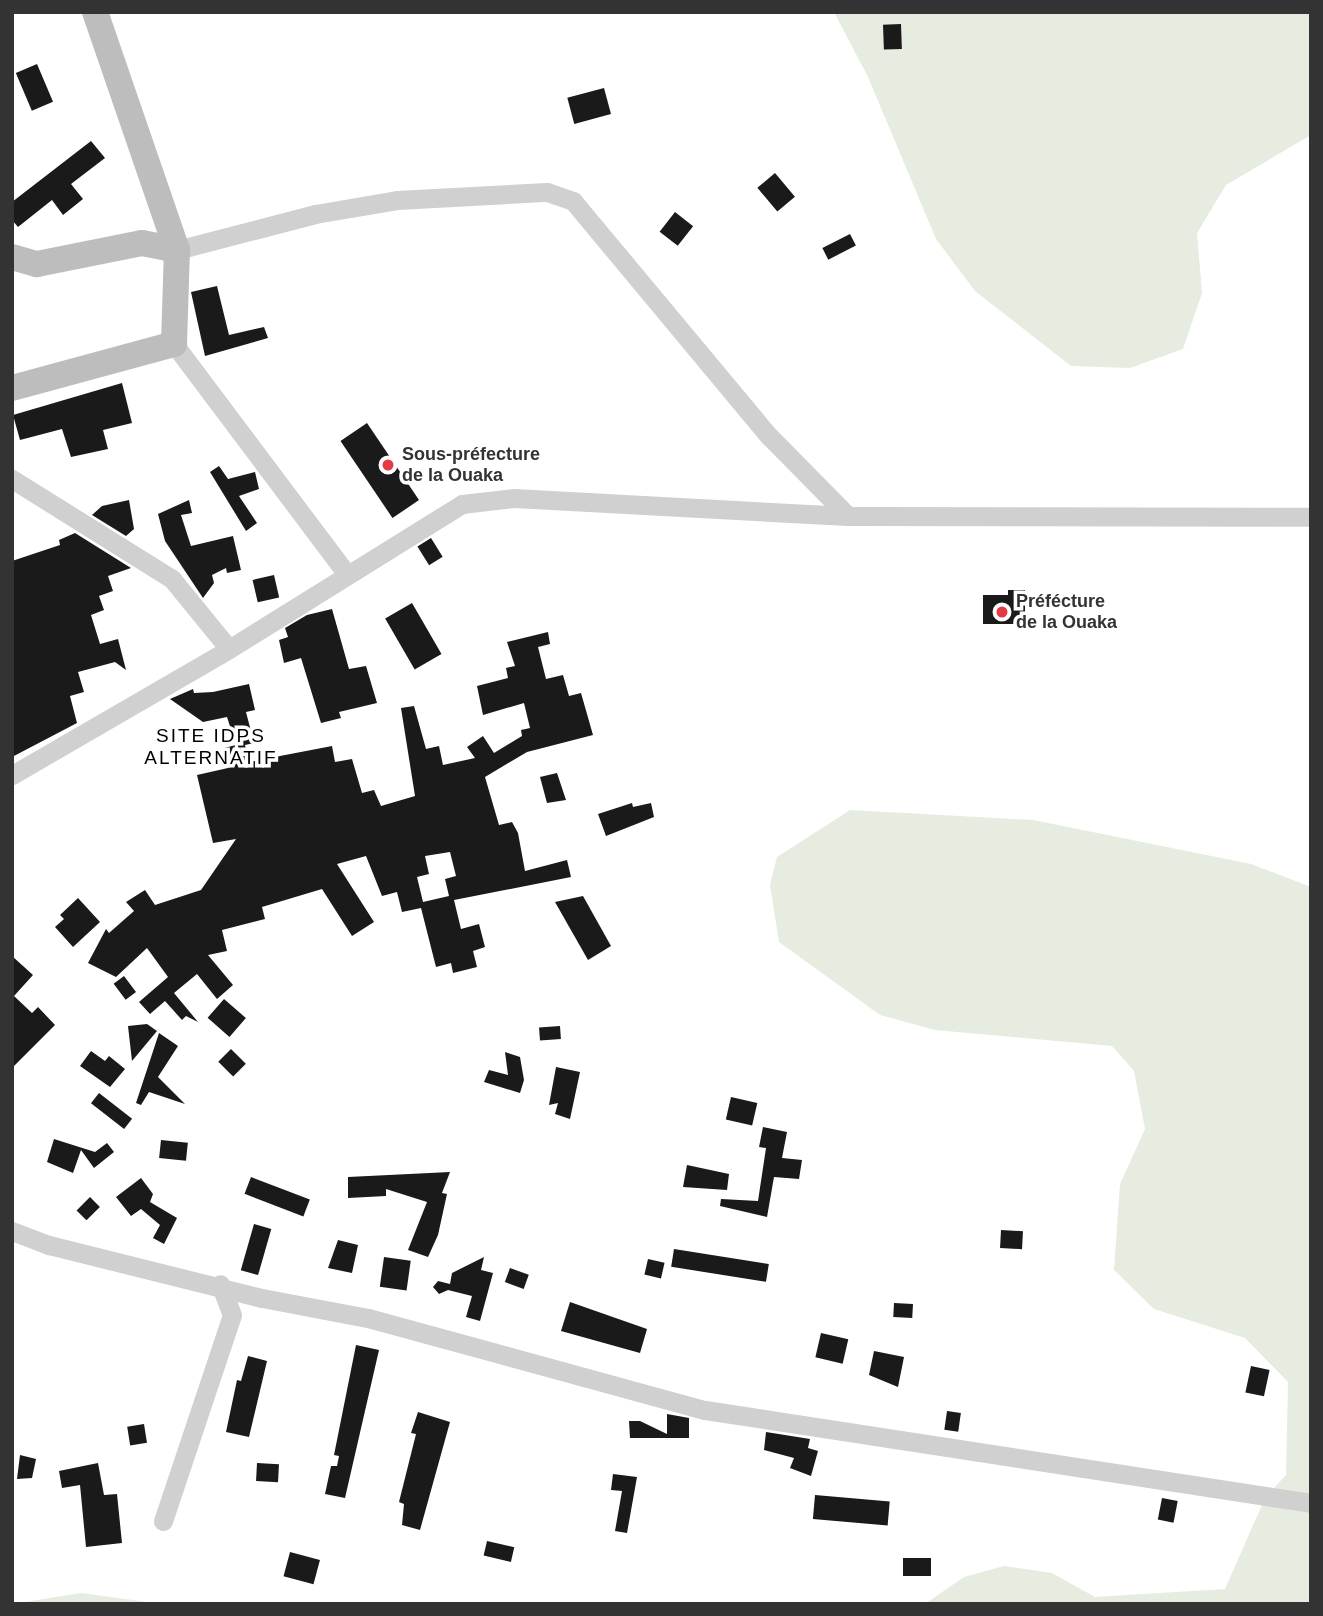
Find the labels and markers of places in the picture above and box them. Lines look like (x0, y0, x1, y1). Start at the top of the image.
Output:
place label: Sous-préfecture de la Ouaka (402, 444, 540, 486)
marker: Sous-préfecture de la Ouaka (380, 457, 396, 473)
place label: Préfécture de la Ouaka (1016, 591, 1117, 634)
marker: Préfécture de la Ouaka (994, 604, 1010, 620)

